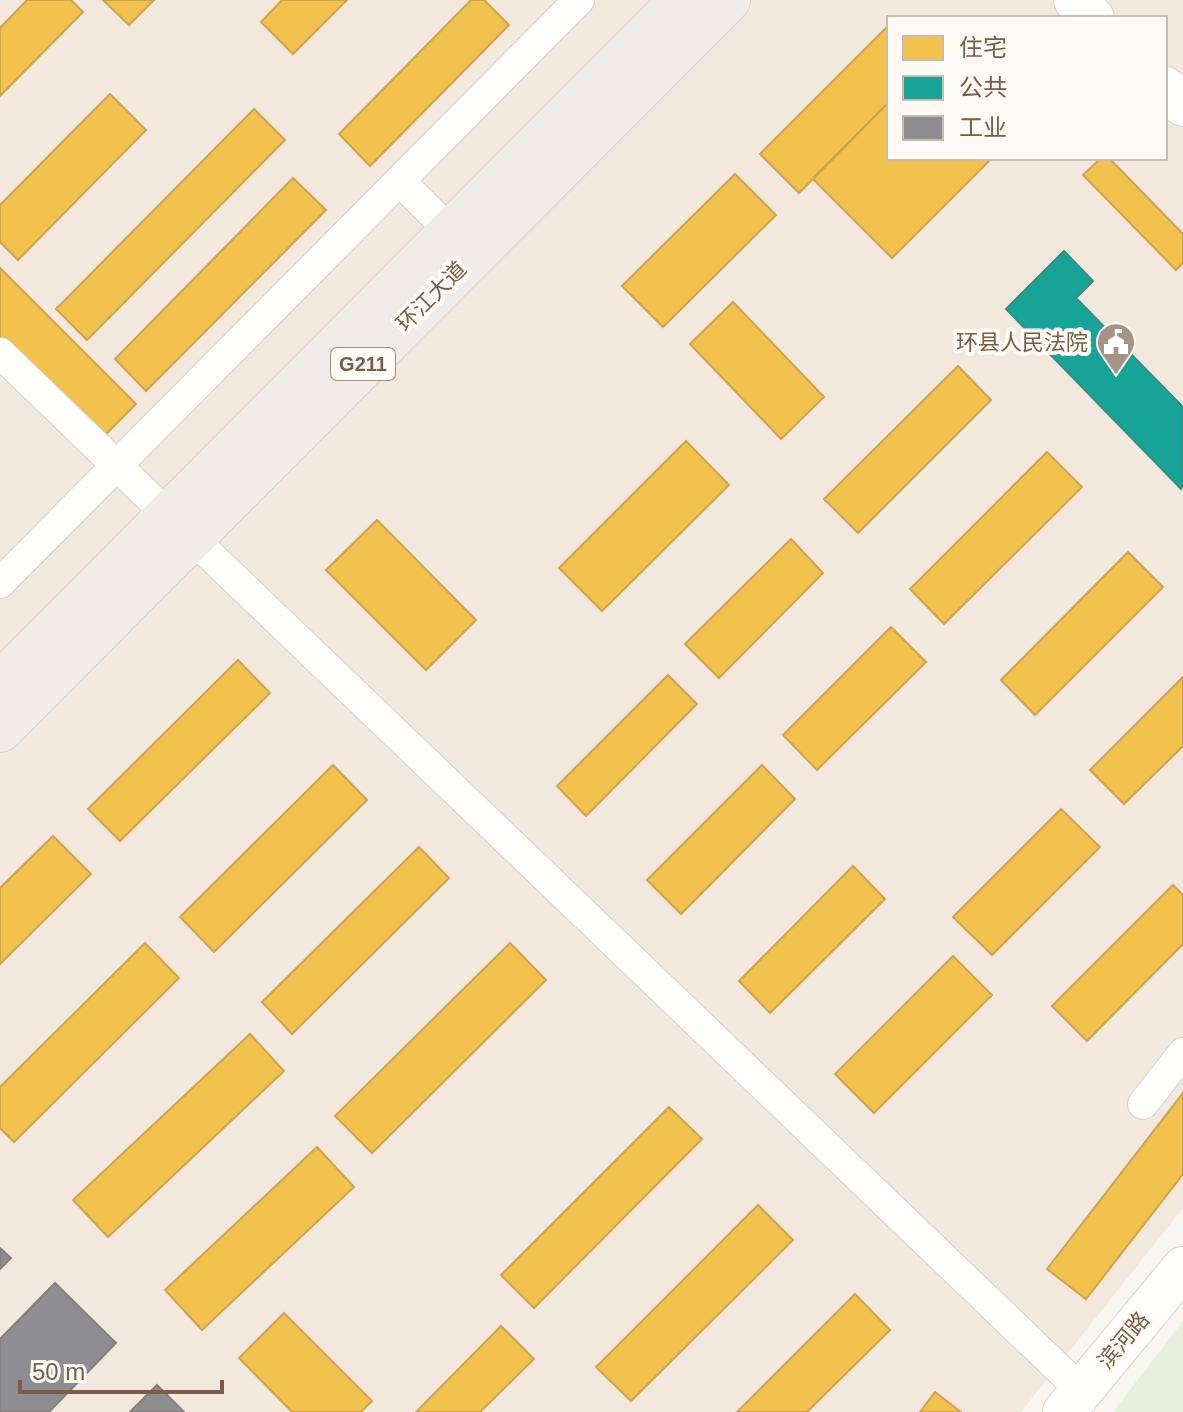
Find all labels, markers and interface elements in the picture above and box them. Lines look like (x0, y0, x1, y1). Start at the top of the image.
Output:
legend (887, 16, 1167, 160)
text: 住宅 (959, 34, 1007, 61)
text: 公共 (959, 74, 1007, 101)
text: 工业 (959, 114, 1007, 141)
street label: 环江大道 (391, 256, 471, 336)
public building icon: 环县人民法院 (1095, 321, 1137, 376)
place label: 环县人民法院 (956, 330, 1088, 355)
road number: G211 (331, 348, 395, 380)
street label: 滨河路 (1093, 1307, 1154, 1374)
scale bar (20, 1344, 222, 1394)
text: 50 m (32, 1358, 85, 1385)

